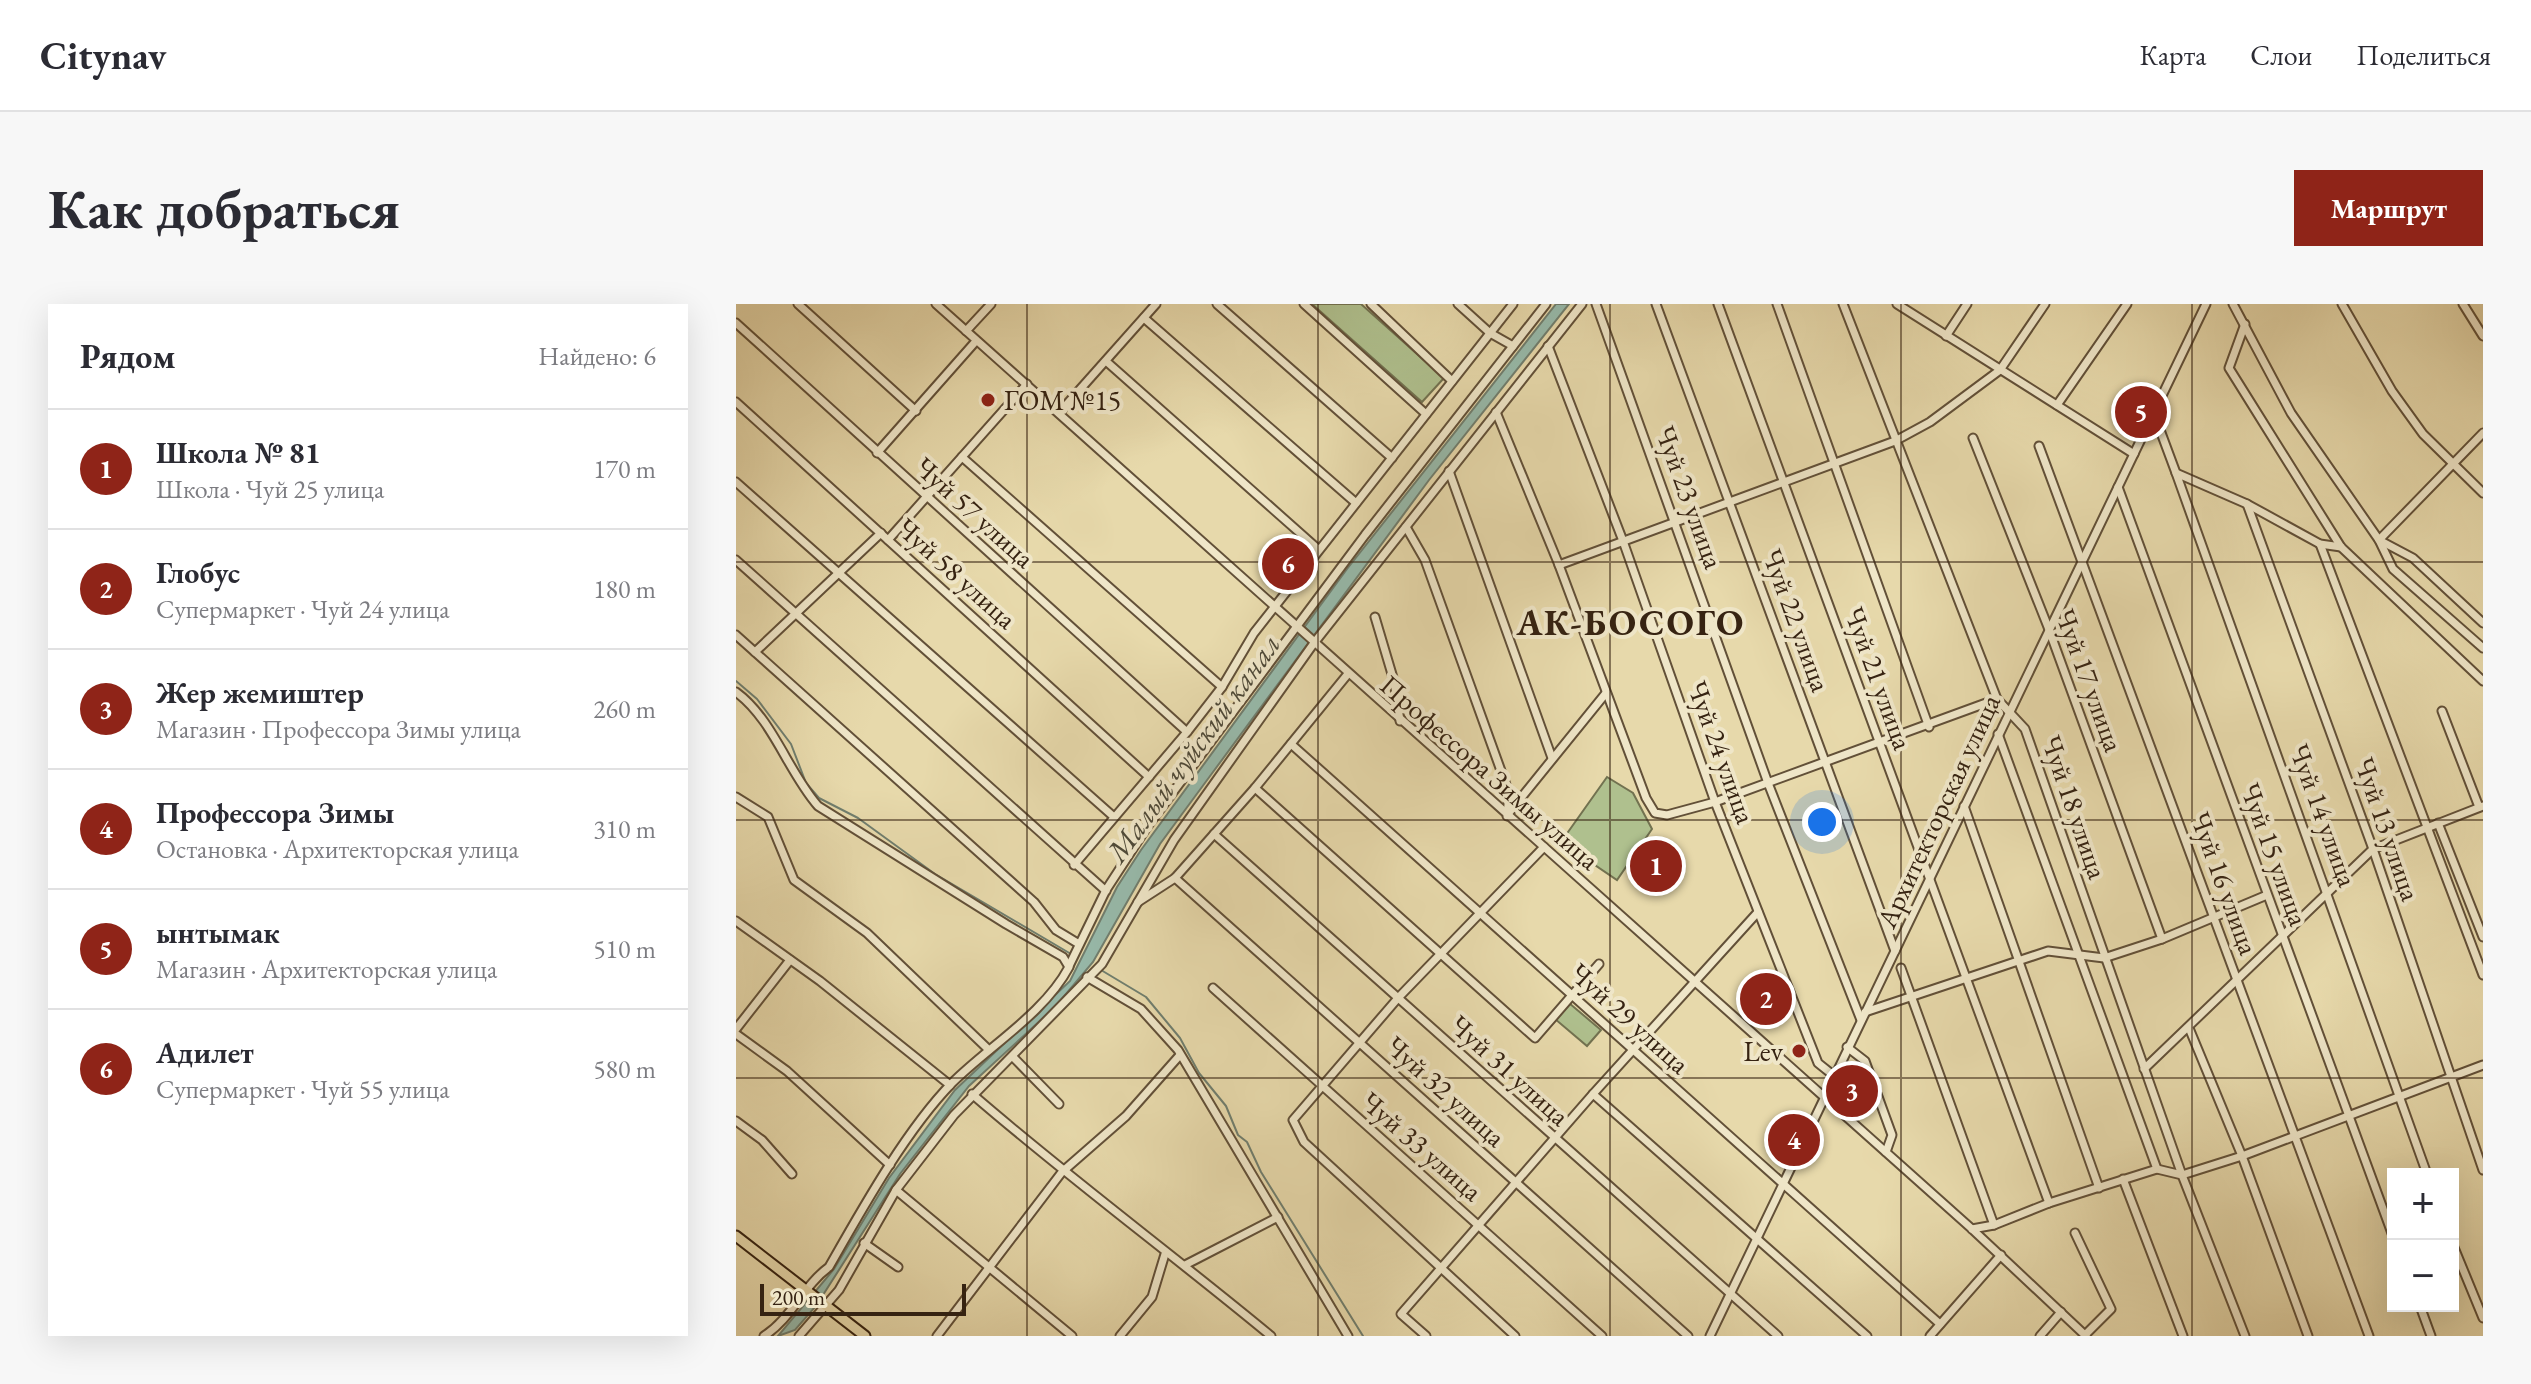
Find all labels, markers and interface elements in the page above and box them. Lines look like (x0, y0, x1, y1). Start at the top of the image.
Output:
text: Citynav (40, 31, 166, 80)
text: Карта (2139, 37, 2206, 73)
text: Слои (2250, 37, 2312, 73)
text: Поделиться (2356, 37, 2491, 73)
button: Маршрут (2294, 170, 2483, 246)
text: Как добраться (48, 172, 400, 245)
text: Рядом (80, 334, 175, 378)
text: Найдено: 6 (538, 339, 656, 373)
place label: ГОМ №15 (1004, 382, 1121, 418)
pin: 5 (2115, 382, 2167, 442)
marker: ГОМ №15 (979, 391, 997, 409)
street label: Чуй 23 улица (1648, 421, 1733, 574)
text: Школа № 81 (156, 433, 321, 472)
street label: Чуй 57 улица (907, 449, 1043, 576)
text: 1 (99, 452, 113, 486)
text: 170 m (593, 452, 656, 486)
text: Школа · Чуй 25 улица (156, 472, 384, 506)
street label: Чуй 58 улица (889, 510, 1025, 637)
pin: 6 (1262, 534, 1314, 594)
street label: Чуй 22 улица (1755, 544, 1840, 697)
text: Глобус (156, 553, 240, 592)
text: 2 (99, 572, 113, 606)
text: 180 m (593, 572, 656, 606)
text: Супермаркет · Чуй 24 улица (156, 592, 450, 626)
district label: АК-БОСОГО (1516, 599, 1745, 646)
street label: Чуй 21 улица (1837, 602, 1922, 755)
street label: Чуй 17 улица (2048, 604, 2133, 757)
water label: Малый чуйский канал (1096, 626, 1289, 872)
street label: Профессора Зимы улица (1373, 667, 1608, 878)
text: Жер жемиштер (156, 673, 364, 712)
street label: Чуй 24 улица (1680, 676, 1765, 829)
street label: Архитекторская улица (1868, 688, 2008, 935)
text: 3 (99, 692, 113, 726)
text: 260 m (593, 692, 656, 726)
text: Магазин · Профессора Зимы улица (156, 712, 521, 746)
street label: Чуй 18 улица (2034, 730, 2117, 884)
street label: Чуй 14 улица (2282, 739, 2367, 892)
street label: Чуй 13 улица (2347, 752, 2430, 906)
street label: Чуй 15 улица (2233, 778, 2318, 931)
text: Профессора Зимы (156, 793, 394, 832)
your location (1802, 802, 1842, 842)
street label: Чуй 16 улица (2183, 807, 2268, 960)
text: 4 (99, 812, 113, 846)
text: 310 m (593, 812, 656, 846)
text: Остановка · Архитекторская улица (156, 832, 519, 866)
pin: 1 (1630, 836, 1682, 896)
text: ынтымак (156, 913, 280, 952)
text: 5 (99, 932, 113, 966)
text: 510 m (593, 932, 656, 966)
text: Магазин · Архитекторская улица (156, 952, 497, 986)
street label: Чуй 29 улица (1562, 955, 1698, 1082)
pin: 2 (1740, 969, 1792, 1029)
street label: Чуй 31 улица (1442, 1007, 1578, 1134)
street label: Чуй 32 улица (1378, 1028, 1514, 1155)
text: Адилет (156, 1033, 254, 1072)
place label: Lev (1743, 1033, 1784, 1069)
marker: Lev (1790, 1042, 1808, 1060)
text: 6 (99, 1052, 113, 1086)
text: 580 m (593, 1052, 656, 1086)
pin: 3 (1826, 1061, 1878, 1121)
text: Супермаркет · Чуй 55 улица (156, 1072, 450, 1106)
street label: Чуй 33 улица (1354, 1083, 1491, 1209)
pin: 4 (1768, 1110, 1820, 1170)
map controls (2387, 1168, 2459, 1312)
button: + (2387, 1168, 2459, 1240)
button: − (2387, 1240, 2459, 1312)
scale bar (760, 1280, 966, 1316)
text: 200 m (772, 1283, 825, 1312)

